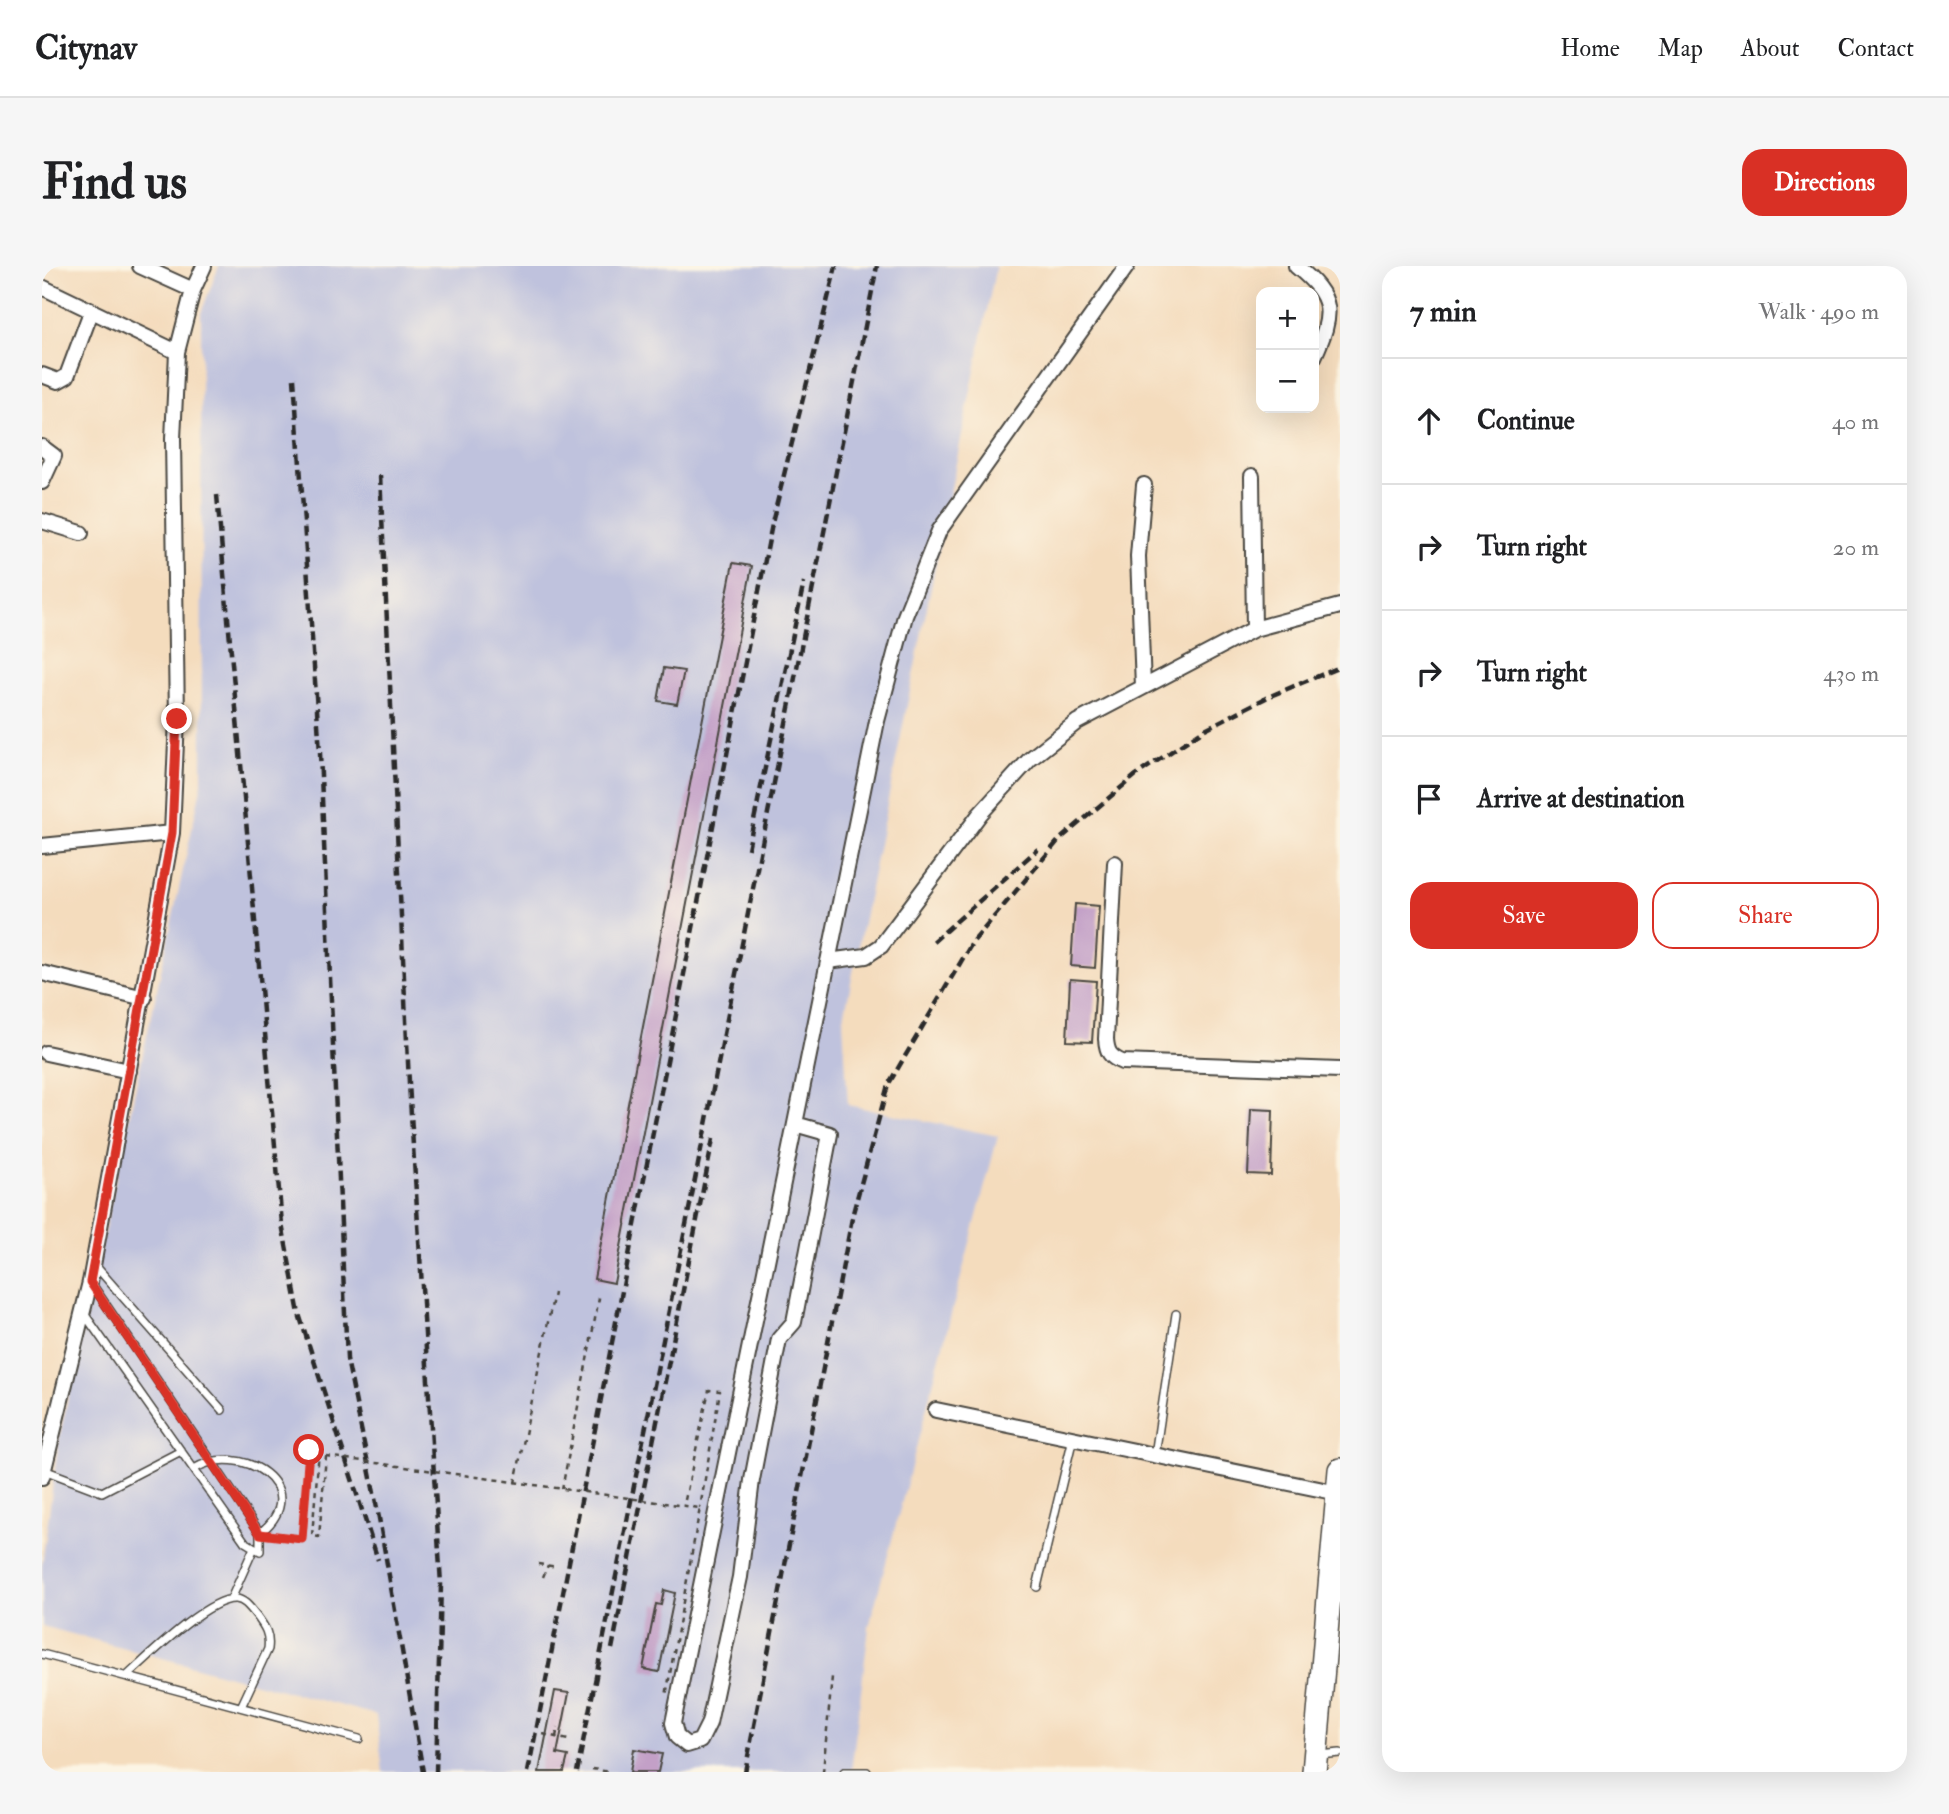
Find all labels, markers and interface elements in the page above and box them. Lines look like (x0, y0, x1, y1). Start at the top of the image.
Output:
text: Citynav (35, 28, 137, 69)
text: Home (1560, 33, 1620, 64)
text: Map (1658, 33, 1703, 64)
text: About (1741, 33, 1800, 64)
text: Contact (1838, 33, 1914, 64)
button: Directions (1742, 149, 1907, 216)
text: Find us (42, 152, 187, 213)
map controls (1256, 287, 1319, 413)
button: + (1256, 287, 1319, 350)
text: 7 min (1410, 293, 1477, 330)
text: Walk · 490 m (1758, 297, 1879, 326)
button: − (1256, 350, 1319, 413)
icon: ahead (1410, 402, 1448, 440)
text: Continue (1477, 405, 1575, 437)
text: 40 m (1832, 407, 1879, 436)
icon: right (1410, 528, 1448, 566)
text: Turn right (1477, 531, 1587, 563)
text: 20 m (1833, 533, 1879, 562)
icon: right (1410, 654, 1448, 692)
text: Turn right (1477, 657, 1587, 689)
text: 430 m (1823, 659, 1879, 688)
route end (161, 703, 192, 734)
icon: arrive (1410, 780, 1448, 818)
text: Arrive at destination (1477, 783, 1685, 815)
button: Save (1410, 882, 1638, 949)
button: Share (1652, 882, 1879, 949)
route start (293, 1434, 324, 1465)

